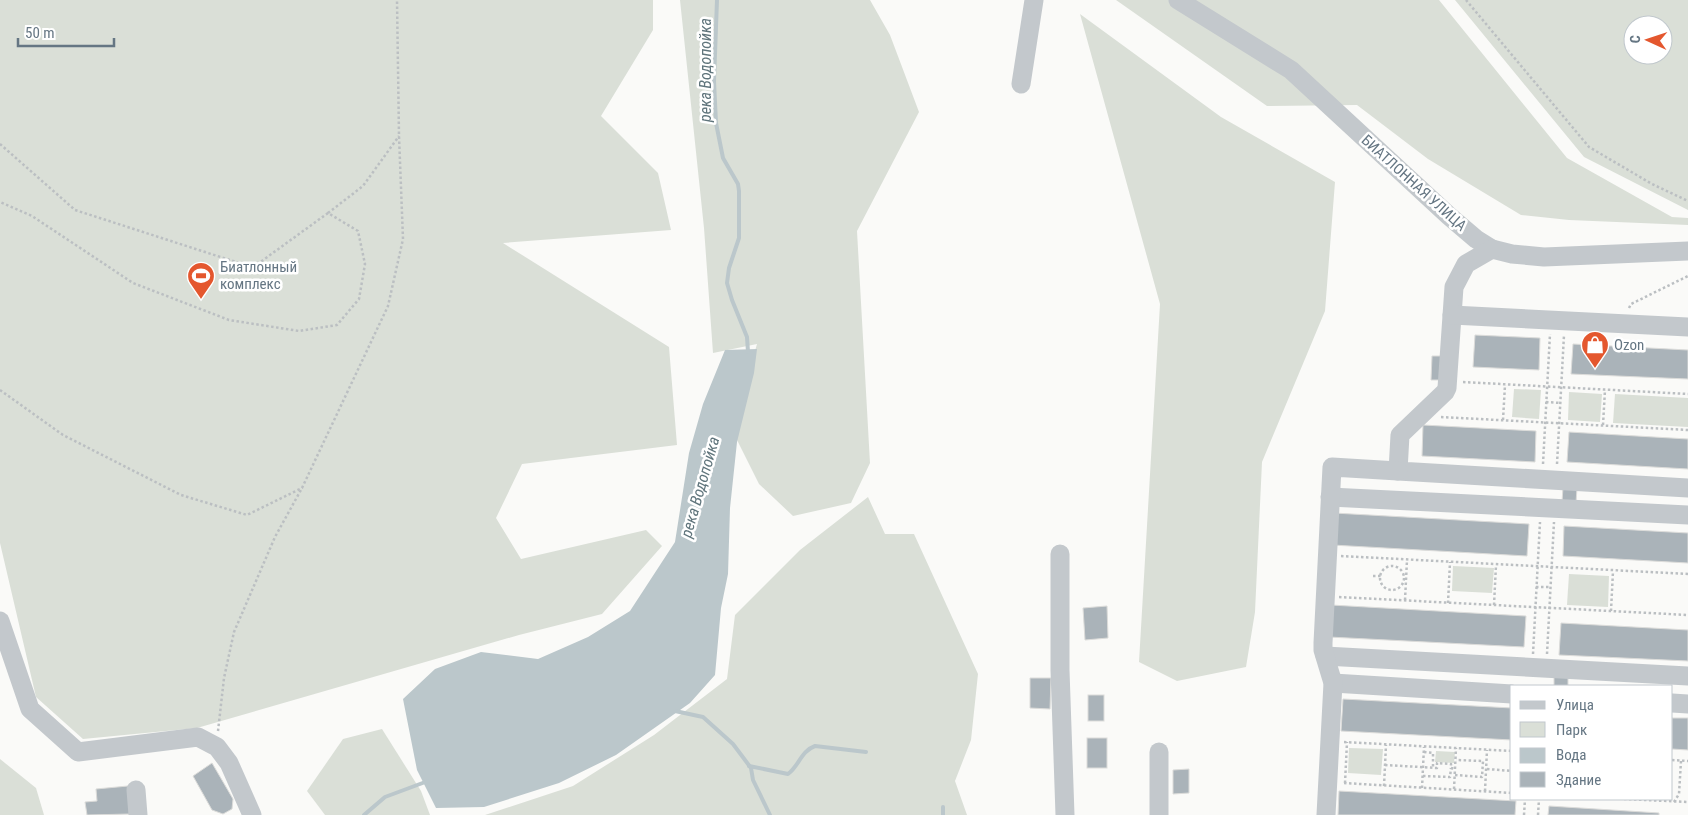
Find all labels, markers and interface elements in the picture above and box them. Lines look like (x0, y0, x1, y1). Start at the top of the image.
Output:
scale bar (18, 15, 114, 47)
north arrow (1623, 15, 1673, 65)
water label: река Водопойка (696, 18, 715, 123)
text: 50 m (25, 24, 55, 42)
text: С (1627, 35, 1643, 44)
street label: БИАТЛОННАЯ УЛИЦА (1358, 131, 1470, 235)
place label: Биатлонный комплекс (220, 258, 297, 293)
sports icon: Биатлонный комплекс (186, 261, 216, 300)
shop icon: Ozon (1580, 330, 1610, 369)
place label: Ozon (1614, 336, 1644, 354)
water label: река Водопойка (676, 435, 723, 540)
legend (1510, 685, 1673, 800)
text: Улица (1556, 696, 1594, 714)
text: Парк (1556, 721, 1587, 739)
text: Вода (1556, 746, 1586, 764)
text: Здание (1556, 771, 1601, 789)

